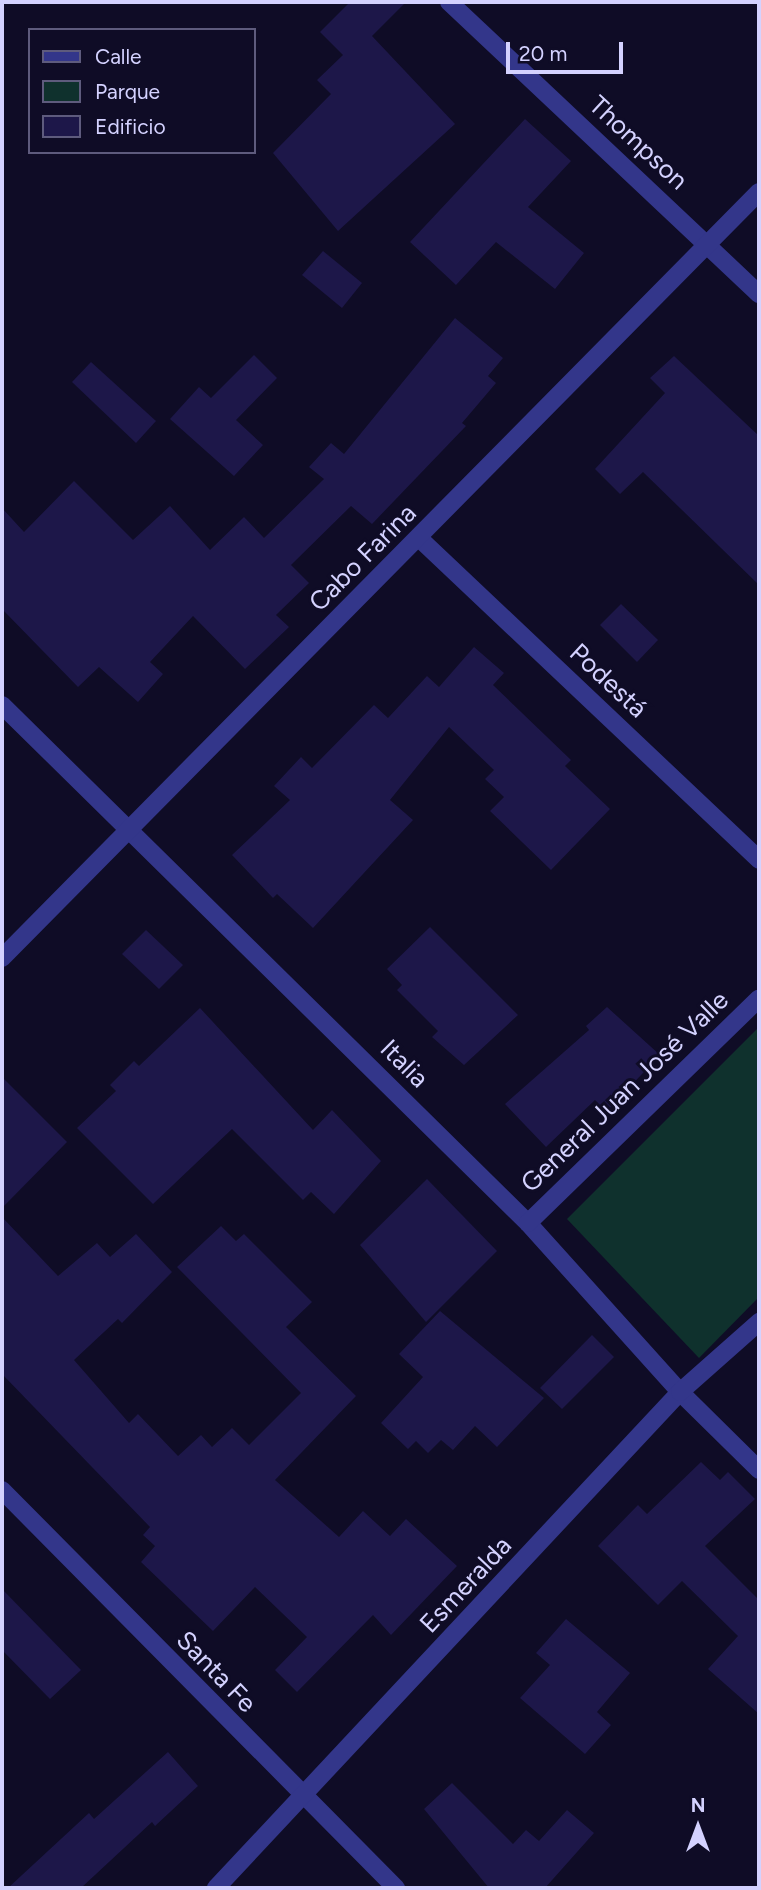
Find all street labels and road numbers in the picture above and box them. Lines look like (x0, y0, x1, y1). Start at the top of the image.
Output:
street label: Thompson (582, 90, 694, 196)
street label: Cabo Farina (303, 498, 423, 618)
street label: Podestá (563, 637, 653, 725)
street label: General Juan José Valle (515, 985, 735, 1199)
street label: Italia (373, 1033, 435, 1095)
street label: Esmeralda (414, 1530, 518, 1640)
street label: Santa Fe (170, 1625, 262, 1719)

